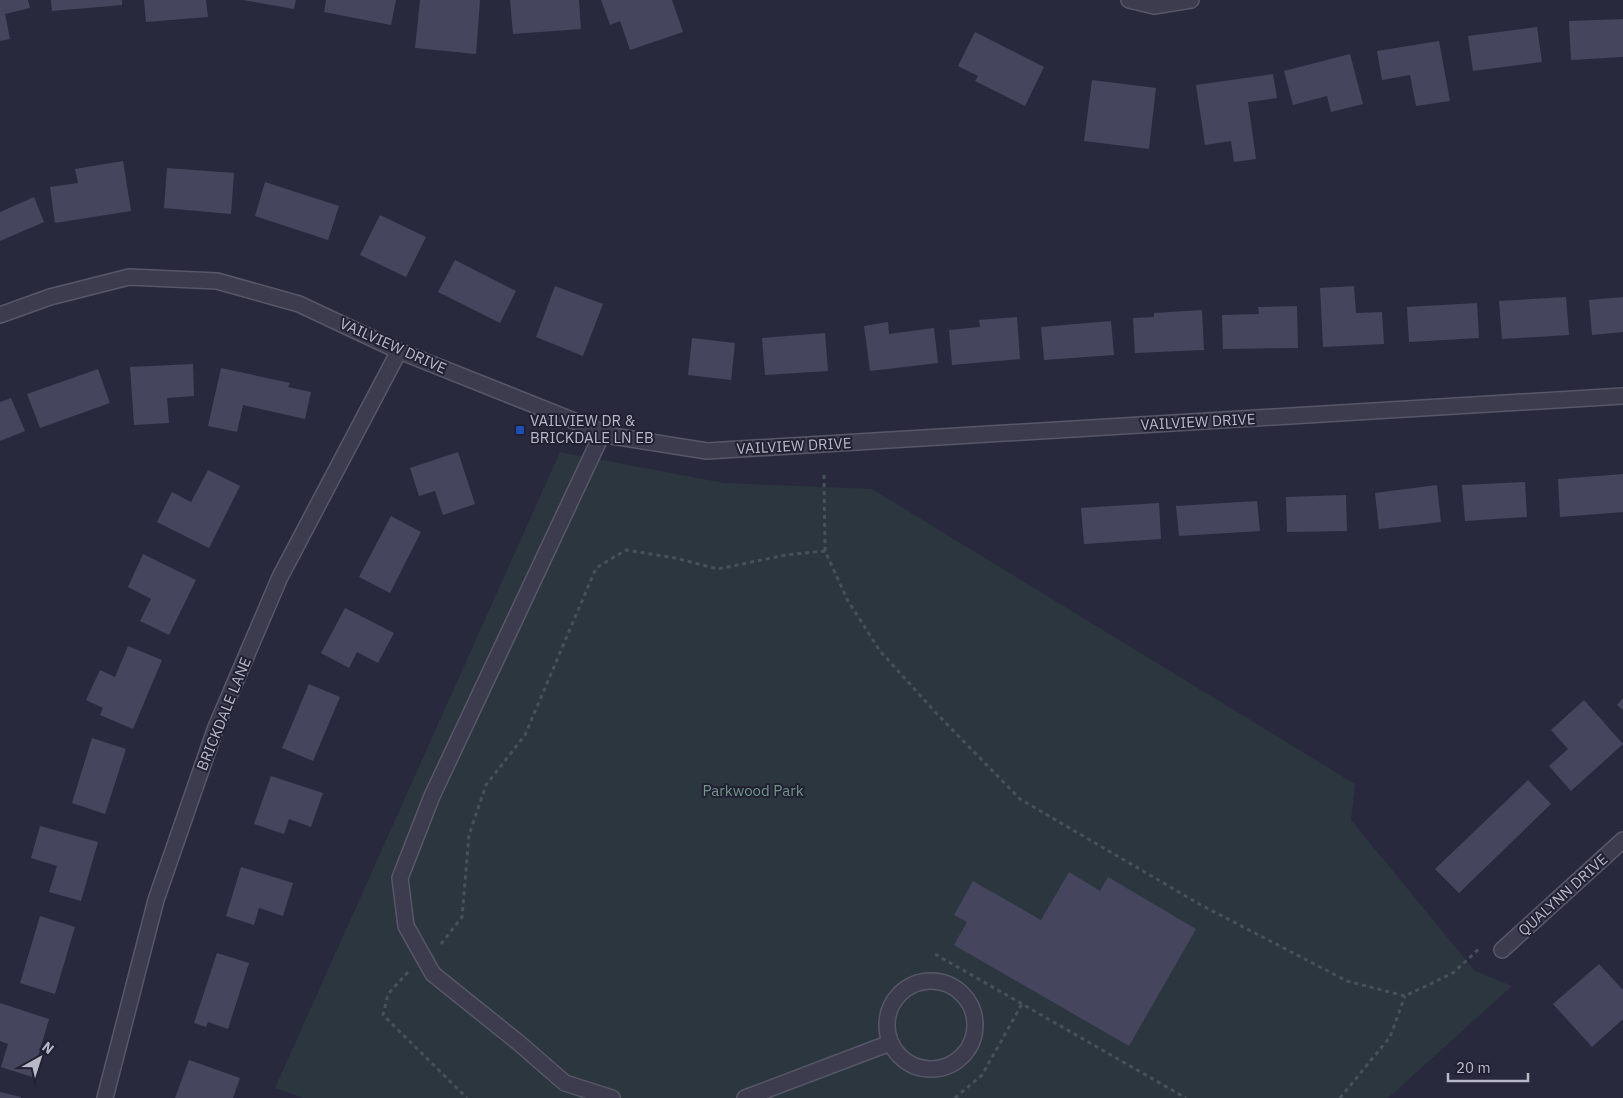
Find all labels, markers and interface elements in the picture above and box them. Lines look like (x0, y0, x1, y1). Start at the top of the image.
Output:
street label: VAILVIEW DRIVE (337, 313, 450, 378)
street label: VAILVIEW DRIVE (1140, 409, 1256, 434)
place label: VAILVIEW DR & BRICKDALE LN EB (530, 411, 654, 447)
marker: VAILVIEW DR & BRICKDALE LN EB (514, 424, 526, 436)
street label: VAILVIEW DRIVE (736, 433, 852, 458)
street label: BRICKDALE LANE (192, 654, 255, 773)
park label: Parkwood Park (702, 781, 804, 800)
street label: QUALYNN DRIVE (1514, 849, 1611, 940)
north arrow (15, 1033, 65, 1083)
text: N (39, 1038, 58, 1058)
scale bar (1448, 1050, 1528, 1082)
text: 20 m (1456, 1058, 1491, 1077)

